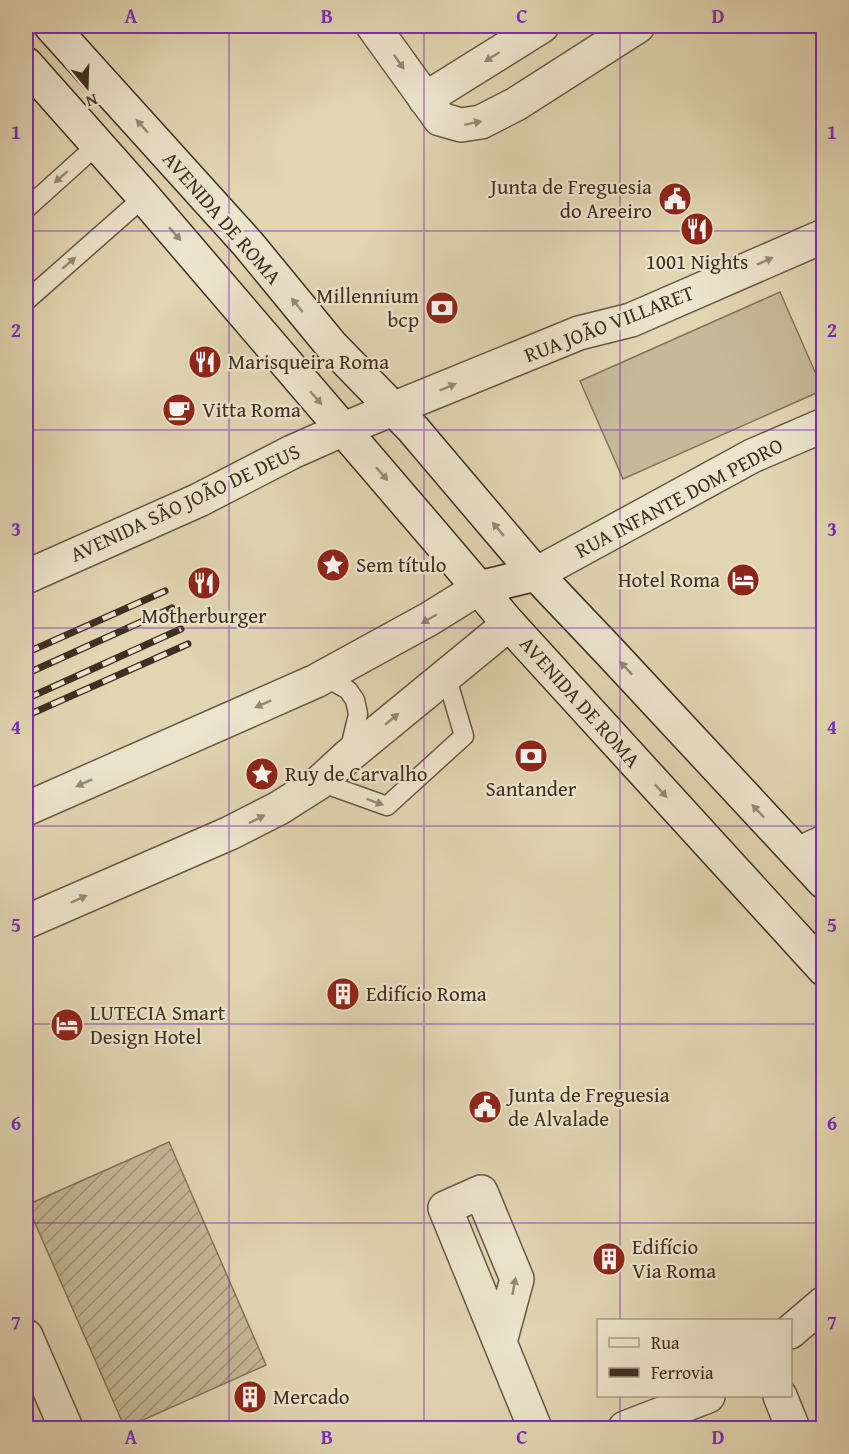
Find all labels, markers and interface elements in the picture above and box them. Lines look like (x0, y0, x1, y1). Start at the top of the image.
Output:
text: A (125, 1, 138, 30)
text: B (321, 1, 333, 30)
text: C (516, 1, 528, 30)
text: D (711, 1, 725, 30)
one-way arrow (484, 51, 500, 62)
one-way arrow (393, 54, 405, 70)
north arrow (57, 57, 117, 117)
text: N (83, 88, 101, 114)
text: 1 (11, 117, 21, 146)
text: 1 (827, 117, 837, 146)
one-way arrow (463, 118, 482, 127)
one-way arrow (135, 119, 149, 134)
street label: AVENIDA DE ROMA (156, 144, 289, 291)
one-way arrow (54, 170, 69, 184)
place label: Junta de Freguesia do Areeiro (487, 171, 652, 226)
public building icon: Junta de Freguesia do Areeiro (657, 181, 693, 217)
restaurant icon: 1001 Nights (679, 211, 715, 247)
one-way arrow (168, 226, 181, 241)
place label: 1001 Nights (646, 246, 748, 277)
one-way arrow (62, 256, 77, 270)
one-way arrow (757, 257, 774, 266)
street label: RUA JOÃO VILLARET (519, 277, 698, 370)
place label: Millennium bcp (316, 280, 419, 335)
bank icon: Millennium bcp (424, 290, 460, 326)
one-way arrow (291, 297, 304, 313)
text: 2 (11, 315, 21, 344)
text: 2 (827, 315, 837, 344)
restaurant icon: Marisqueira Roma (187, 344, 223, 380)
place label: Marisqueira Roma (228, 346, 389, 377)
one-way arrow (439, 382, 457, 392)
one-way arrow (309, 390, 323, 405)
cafe icon: Vitta Roma (161, 392, 197, 428)
place label: Vitta Roma (202, 394, 301, 425)
street label: RUA INFANTE DOM PEDRO (569, 430, 788, 566)
street label: AVENIDA SÃO JOÃO DE DEUS (65, 436, 305, 570)
one-way arrow (375, 466, 388, 482)
text: 3 (11, 514, 21, 543)
text: 3 (827, 514, 837, 543)
one-way arrow (492, 522, 505, 537)
place icon: Sem título (315, 547, 351, 583)
place label: Sem título (356, 549, 447, 580)
hotel icon: Hotel Roma (725, 562, 761, 598)
place label: Hotel Roma (618, 564, 720, 595)
restaurant icon: Motherburger (186, 565, 222, 601)
place label: Motherburger (141, 600, 267, 631)
one-way arrow (421, 613, 437, 624)
street label: AVENIDA DE ROMA (513, 629, 648, 775)
one-way arrow (619, 661, 633, 675)
one-way arrow (253, 699, 271, 709)
text: 4 (11, 712, 21, 741)
text: 4 (827, 712, 837, 741)
one-way arrow (384, 713, 399, 726)
bank icon: Santander (513, 738, 549, 774)
place icon: Ruy de Carvalho (244, 756, 280, 792)
place label: Ruy de Carvalho (285, 758, 428, 789)
place label: Santander (486, 773, 577, 804)
one-way arrow (75, 778, 93, 788)
one-way arrow (654, 784, 668, 799)
one-way arrow (367, 797, 385, 807)
one-way arrow (752, 804, 765, 819)
one-way arrow (249, 814, 266, 824)
one-way arrow (70, 893, 88, 903)
text: 5 (11, 910, 21, 939)
text: 5 (827, 910, 837, 939)
building icon: Edifício Roma (325, 976, 361, 1012)
place label: Edifício Roma (366, 978, 487, 1009)
place label: LUTECIA Smart Design Hotel (90, 997, 226, 1052)
hotel icon: LUTECIA Smart Design Hotel (49, 1007, 85, 1043)
place label: Junta de Freguesia de Alvalade (505, 1079, 670, 1134)
public building icon: Junta de Freguesia de Alvalade (467, 1089, 503, 1125)
text: 6 (11, 1108, 21, 1137)
text: 6 (827, 1108, 837, 1137)
place label: Edifício Via Roma (632, 1231, 716, 1286)
building icon: Edifício Via Roma (591, 1241, 627, 1277)
one-way arrow (510, 1276, 519, 1295)
text: 7 (11, 1307, 21, 1336)
text: 7 (827, 1307, 837, 1336)
legend (597, 1319, 792, 1397)
text: Rua (651, 1329, 680, 1356)
text: Ferrovia (651, 1359, 714, 1386)
building icon: Mercado (232, 1379, 268, 1415)
place label: Mercado (273, 1381, 350, 1412)
text: A (125, 1422, 138, 1451)
text: B (321, 1422, 333, 1451)
text: C (516, 1422, 528, 1451)
text: D (711, 1422, 725, 1451)

